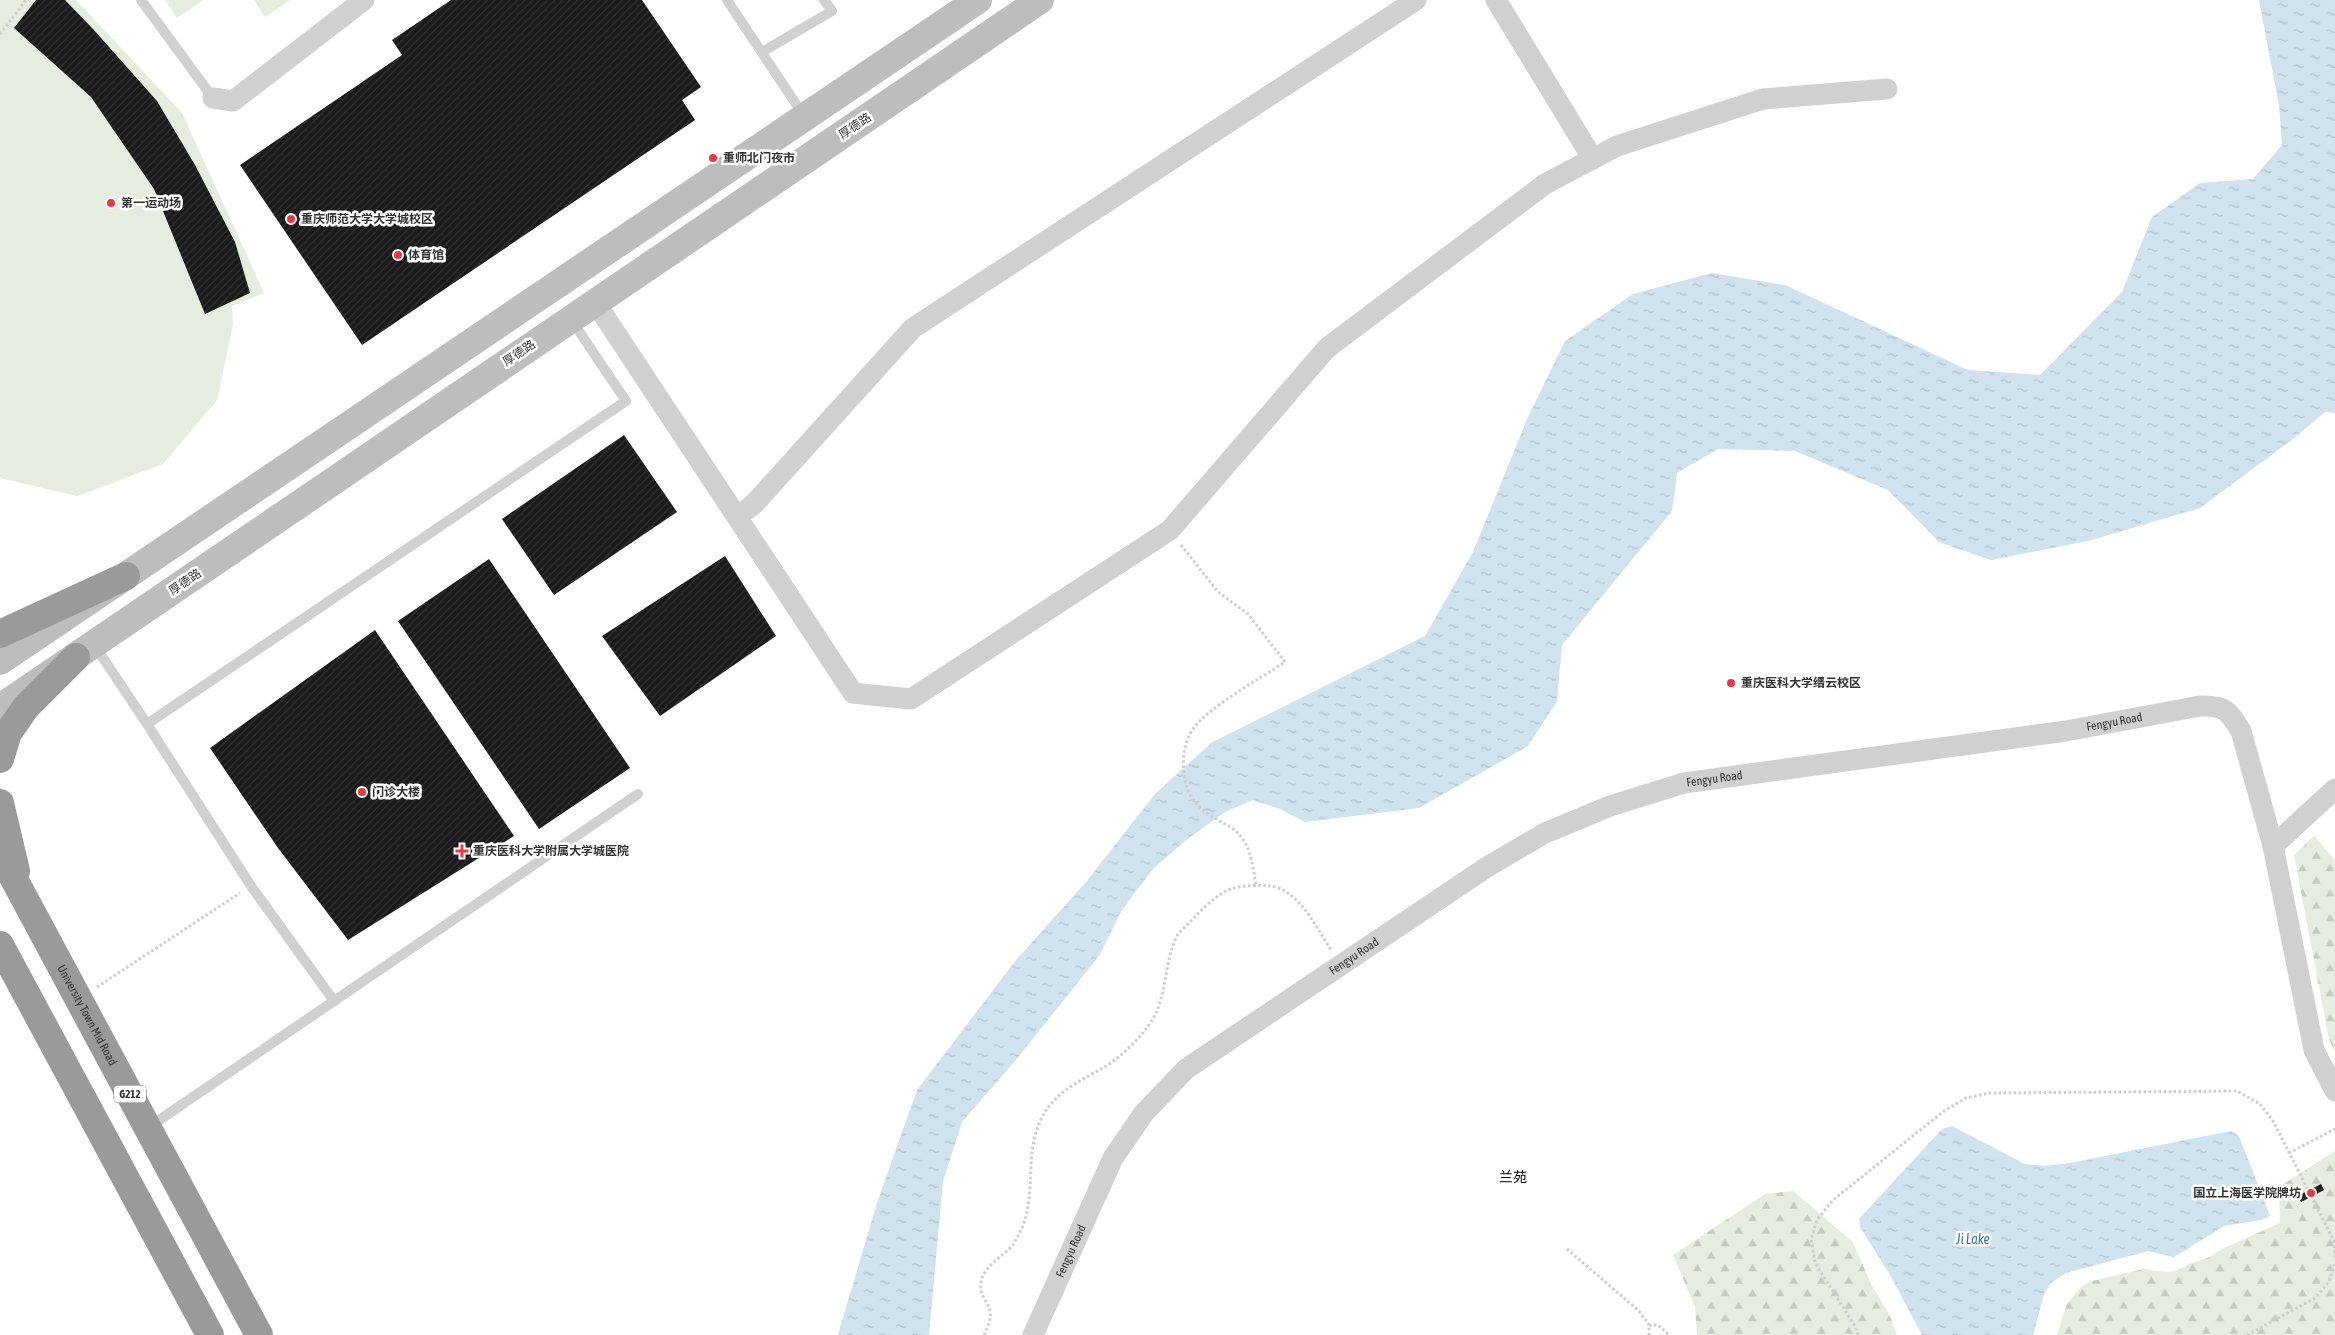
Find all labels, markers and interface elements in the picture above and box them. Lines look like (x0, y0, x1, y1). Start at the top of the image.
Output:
street label: 厚德路 (836, 110, 874, 142)
place label: 重师北门夜市 (723, 151, 795, 165)
marker: 重师北门夜市 (707, 152, 719, 164)
place label: 第一运动场 (121, 196, 181, 210)
marker: 第一运动场 (105, 197, 117, 209)
place label: 重庆师范大学大学城校区 (301, 212, 433, 226)
marker: 重庆师范大学大学城校区 (285, 213, 297, 225)
place label: 体育馆 (408, 248, 444, 262)
marker: 体育馆 (392, 249, 404, 261)
street label: 厚德路 (500, 337, 538, 369)
street label: 厚德路 (166, 566, 204, 598)
place label: 重庆医科大学缙云校区 (1741, 676, 1861, 690)
marker: 重庆医科大学缙云校区 (1725, 677, 1737, 689)
street label: Fengyu Road (2085, 710, 2143, 734)
street label: Fengyu Road (1686, 768, 1743, 790)
place label: 门诊大楼 (372, 785, 420, 799)
marker: 门诊大楼 (356, 786, 368, 798)
marker: 重庆医科大学附属大学城医院 (455, 844, 469, 858)
place label: 重庆医科大学附属大学城医院 (473, 844, 629, 858)
street label: Fengyu Road (1327, 935, 1381, 978)
street label: University Town Mid Road (54, 962, 120, 1068)
road number: G212 (114, 1086, 146, 1102)
district label: 兰苑 (1499, 1169, 1527, 1185)
place label: 国立上海医学院牌坊 (2193, 1186, 2301, 1200)
marker: 国立上海医学院牌坊 (2305, 1187, 2317, 1199)
street label: Fengyu Road (1053, 1223, 1089, 1280)
water label: Ji Lake (1955, 1231, 1990, 1247)

